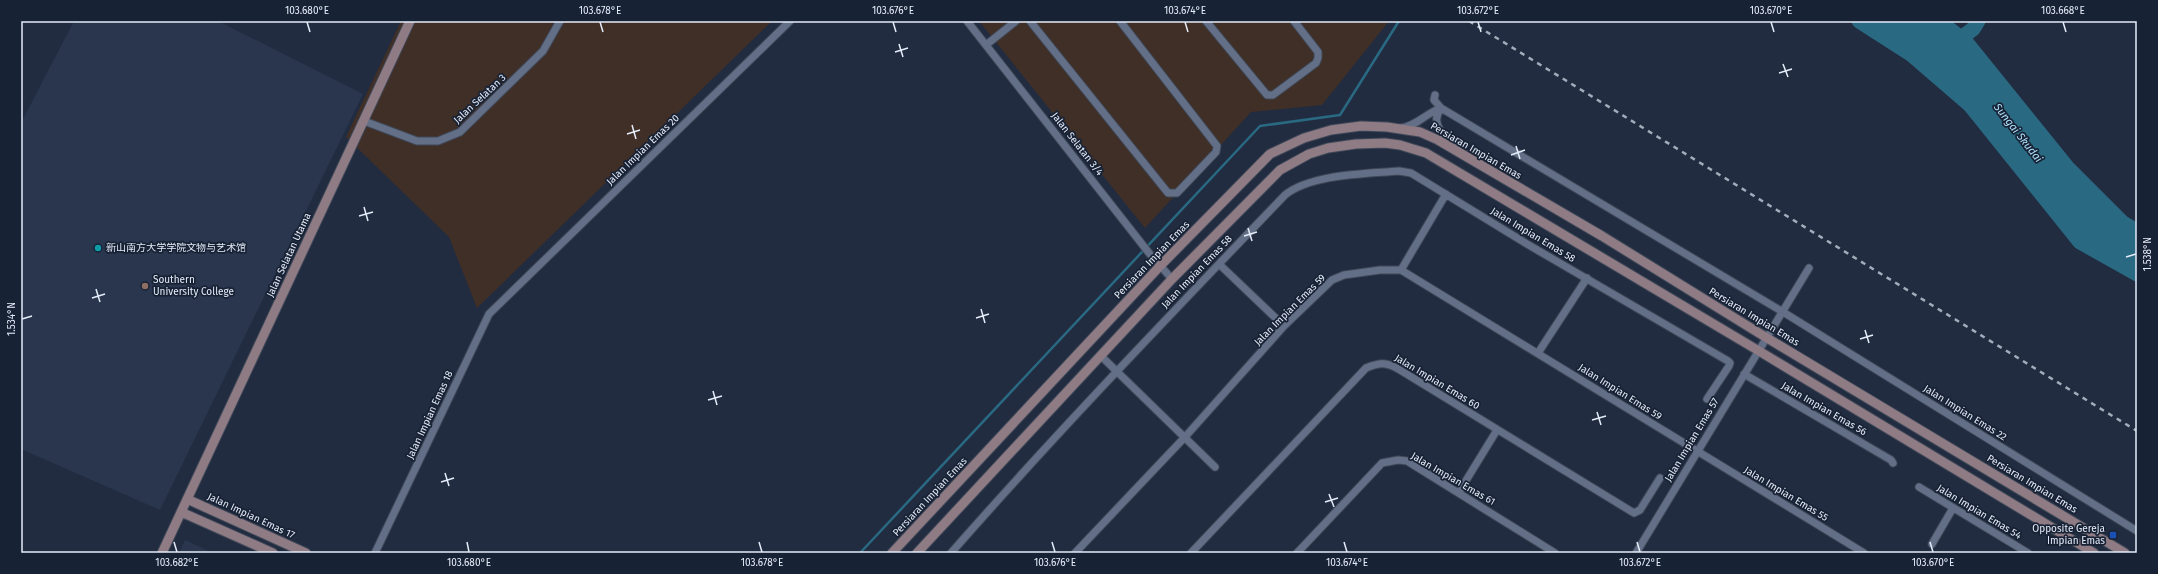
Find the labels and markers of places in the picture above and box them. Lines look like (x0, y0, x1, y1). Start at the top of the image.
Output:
place label: 新山南方大学学院文物与艺术馆 (106, 242, 246, 254)
marker: 新山南方大学学院文物与艺术馆 (93, 243, 103, 253)
place label: Southern University College (153, 274, 234, 298)
marker: Southern University College (140, 281, 150, 291)
place label: Opposite Gereja Impian Emas (2032, 523, 2105, 547)
marker: Opposite Gereja Impian Emas (2108, 530, 2118, 540)

